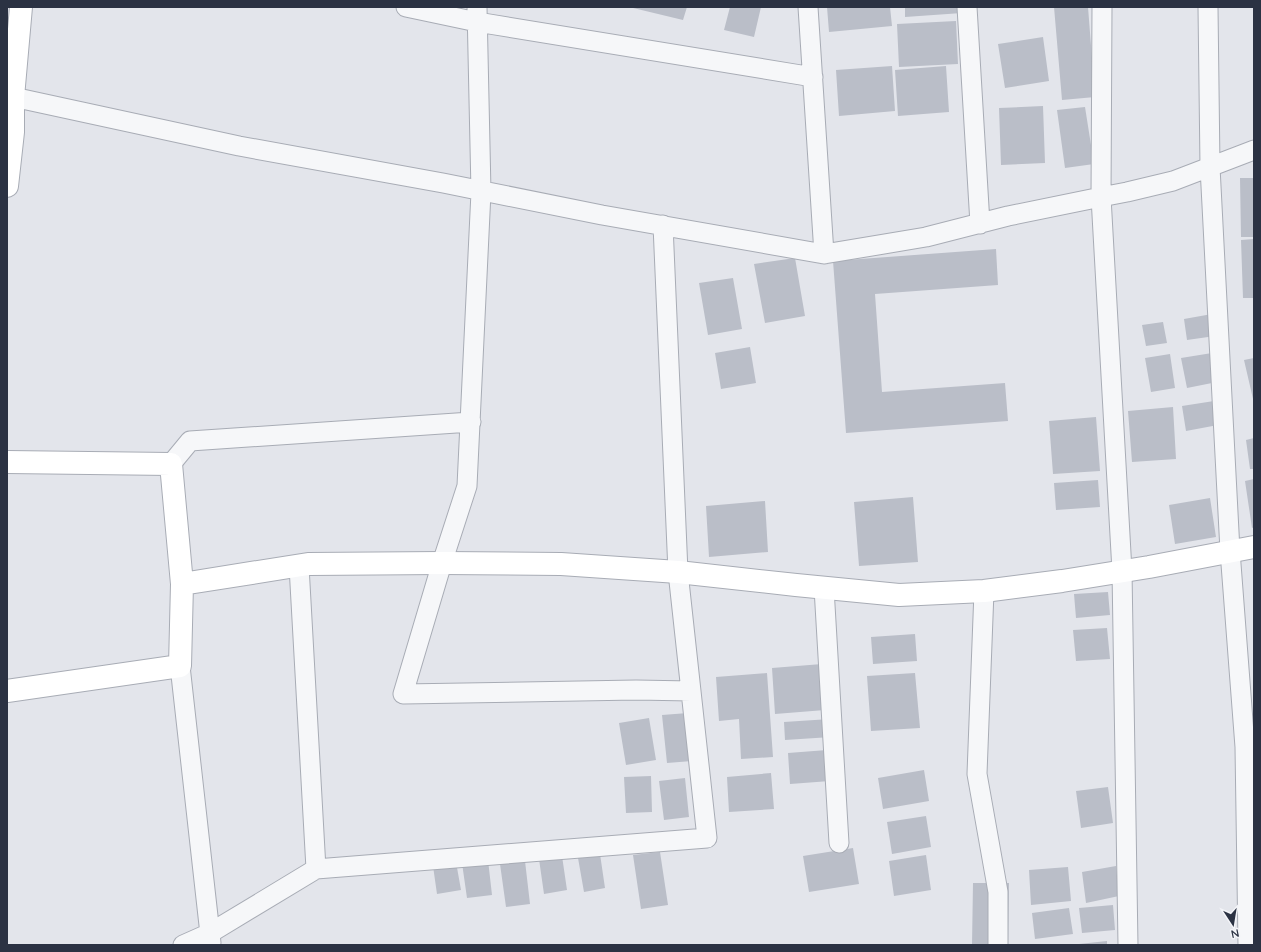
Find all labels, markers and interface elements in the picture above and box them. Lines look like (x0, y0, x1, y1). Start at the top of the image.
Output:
north arrow (1213, 904, 1253, 944)
text: N (1230, 926, 1240, 941)

